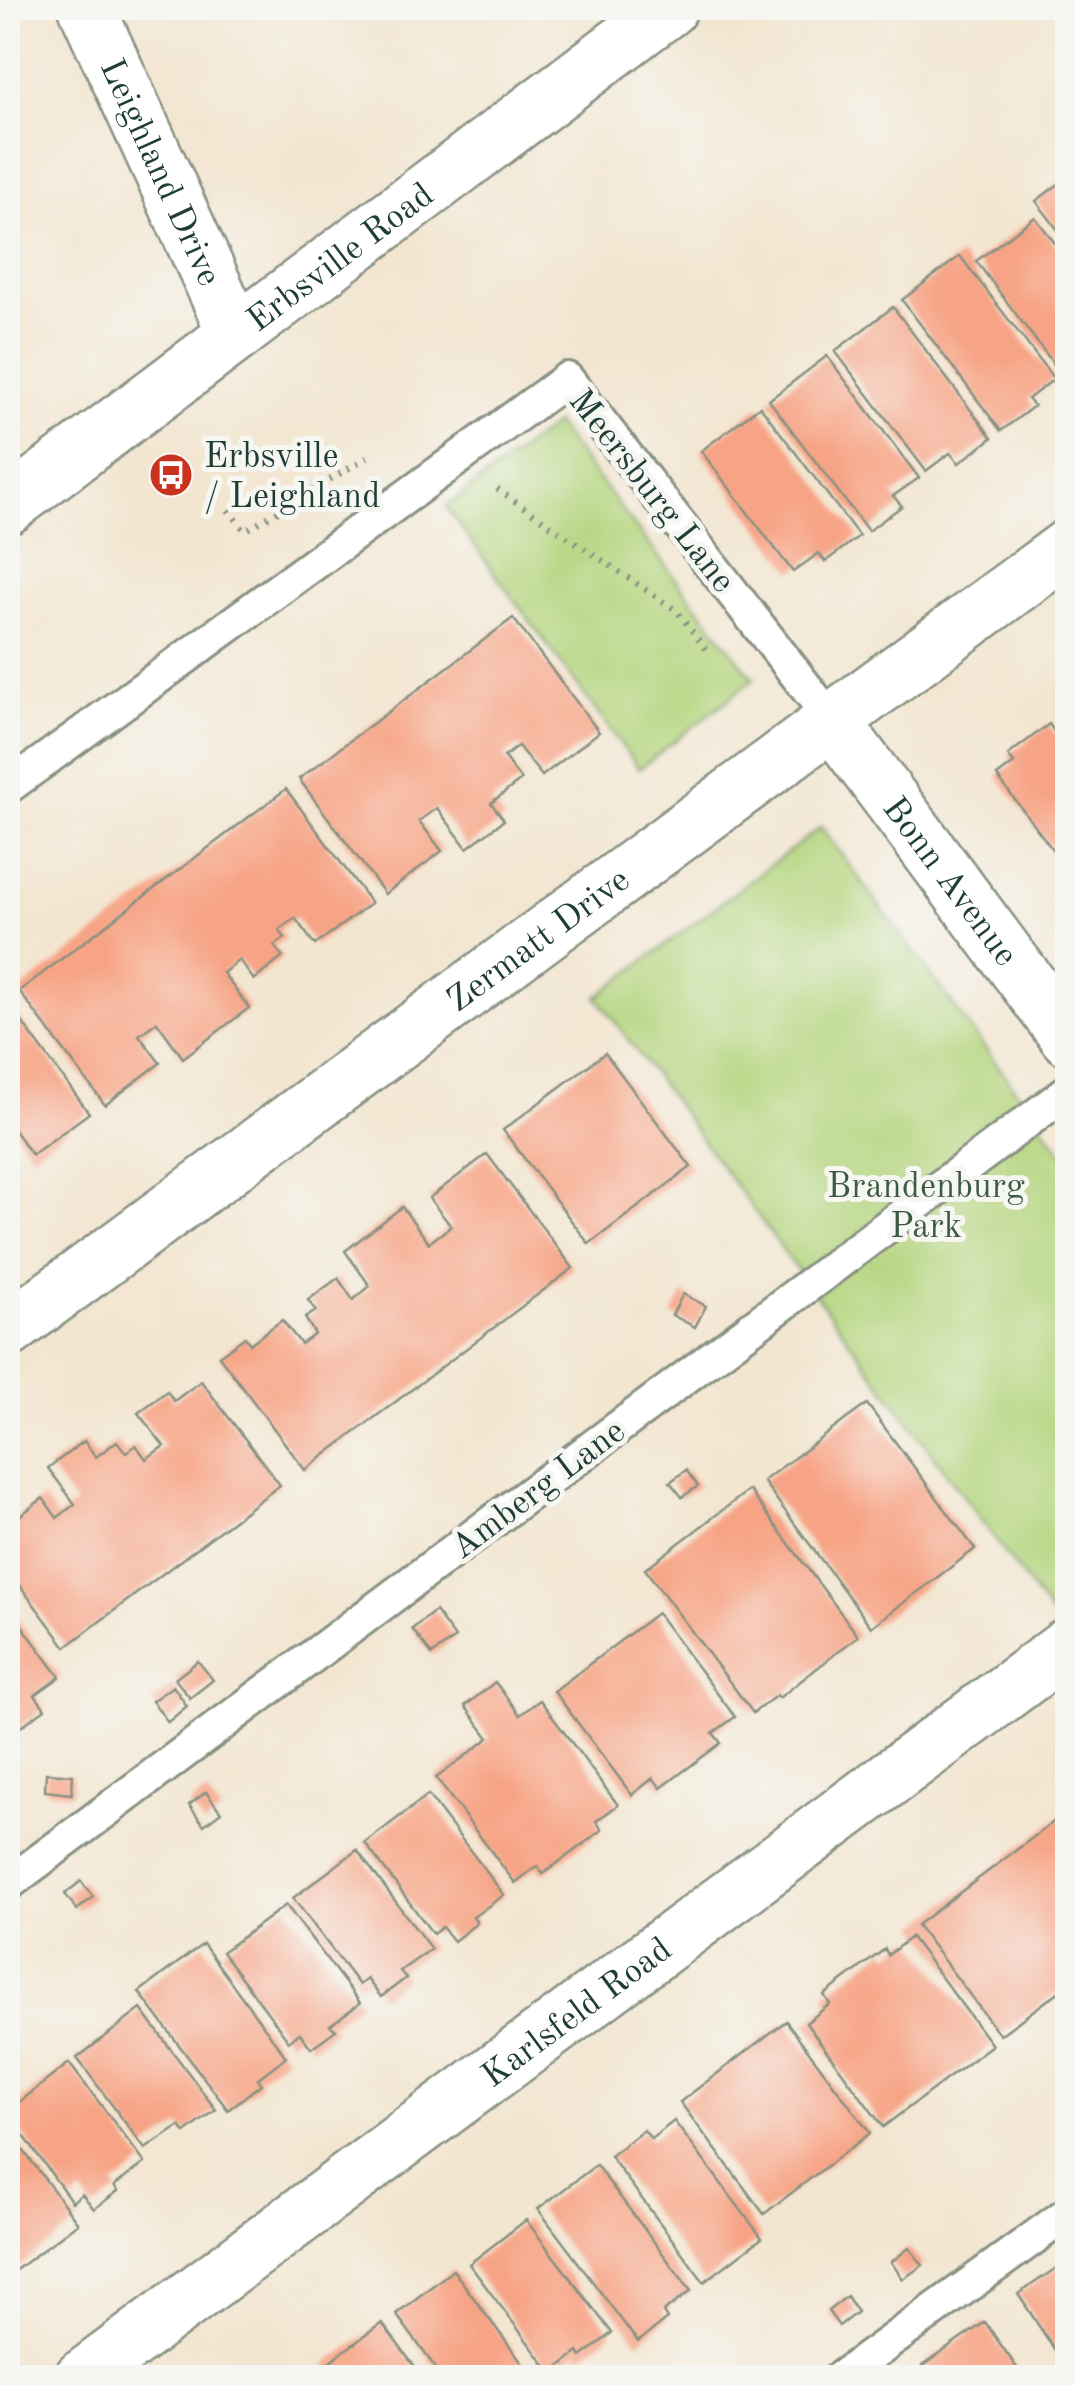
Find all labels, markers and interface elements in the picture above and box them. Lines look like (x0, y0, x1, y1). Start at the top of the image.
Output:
street label: Leighland Drive (93, 54, 226, 291)
street label: Erbsville Road (242, 177, 440, 339)
street label: Meersburg Lane (561, 384, 741, 599)
place label: Erbsville / Leighland (204, 440, 380, 515)
bus stop icon: Erbsville / Leighland (148, 452, 194, 498)
street label: Bonn Avenue (875, 791, 1023, 973)
street label: Zermatt Drive (441, 863, 636, 1020)
park label: Brandenburg Park (827, 1170, 1025, 1245)
street label: Amberg Lane (445, 1414, 632, 1566)
street label: Karlsfeld Road (476, 1932, 678, 2095)

